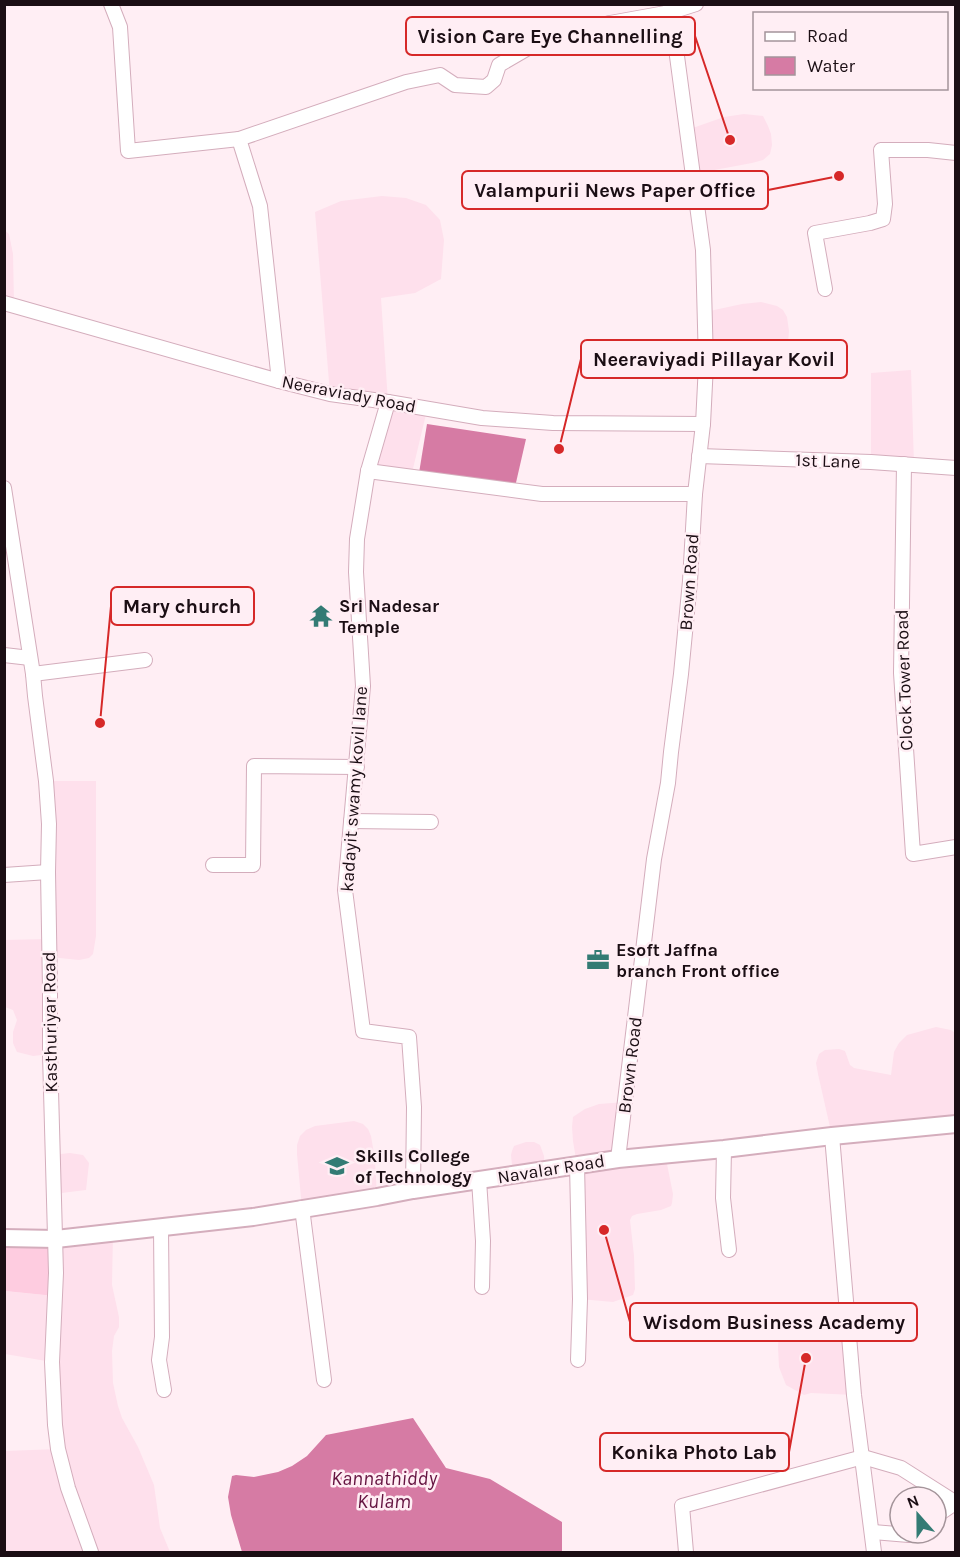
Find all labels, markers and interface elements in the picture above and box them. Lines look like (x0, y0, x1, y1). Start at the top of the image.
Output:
legend (753, 12, 948, 90)
callout: Vision Care Eye Channelling (406, 17, 695, 55)
text: Vision Care Eye Channelling (417, 25, 683, 48)
text: Road (807, 25, 848, 47)
text: Water (807, 55, 855, 77)
callout: Valampurii News Paper Office (462, 171, 768, 209)
text: Valampurii News Paper Office (474, 179, 756, 202)
callout: Neeraviyadi Pillayar Kovil (581, 340, 847, 378)
text: Neeraviyadi Pillayar Kovil (593, 348, 835, 371)
street label: Neeraviady Road (280, 370, 418, 418)
street label: 1st Lane (795, 449, 861, 473)
street label: Brown Road (675, 533, 703, 631)
callout: Mary church (111, 587, 254, 625)
text: Mary church (123, 595, 241, 618)
place label: Sri Nadesar Temple (339, 595, 439, 638)
temple icon: Sri Nadesar Temple (308, 603, 334, 629)
street label: Clock Tower Road (891, 609, 917, 751)
street label: kadayit swamy kovil lane (336, 685, 372, 893)
place label: Esoft Jaffna branch Front office (616, 939, 780, 982)
office icon: Esoft Jaffna branch Front office (585, 947, 611, 973)
street label: Kasthuriyar Road (38, 951, 62, 1093)
street label: Brown Road (613, 1015, 647, 1115)
place label: Skills College of Technology (355, 1145, 471, 1188)
street label: Navalar Road (496, 1150, 606, 1188)
school or university icon: Skills College of Technology (324, 1153, 350, 1179)
callout: Wisdom Business Academy (630, 1303, 917, 1341)
text: Wisdom Business Academy (643, 1311, 905, 1334)
callout: Konika Photo Lab (600, 1433, 789, 1471)
text: Konika Photo Lab (611, 1441, 777, 1464)
water label: Kannathiddy Kulam (331, 1467, 438, 1513)
north arrow (888, 1485, 948, 1545)
text: N (904, 1491, 922, 1512)

